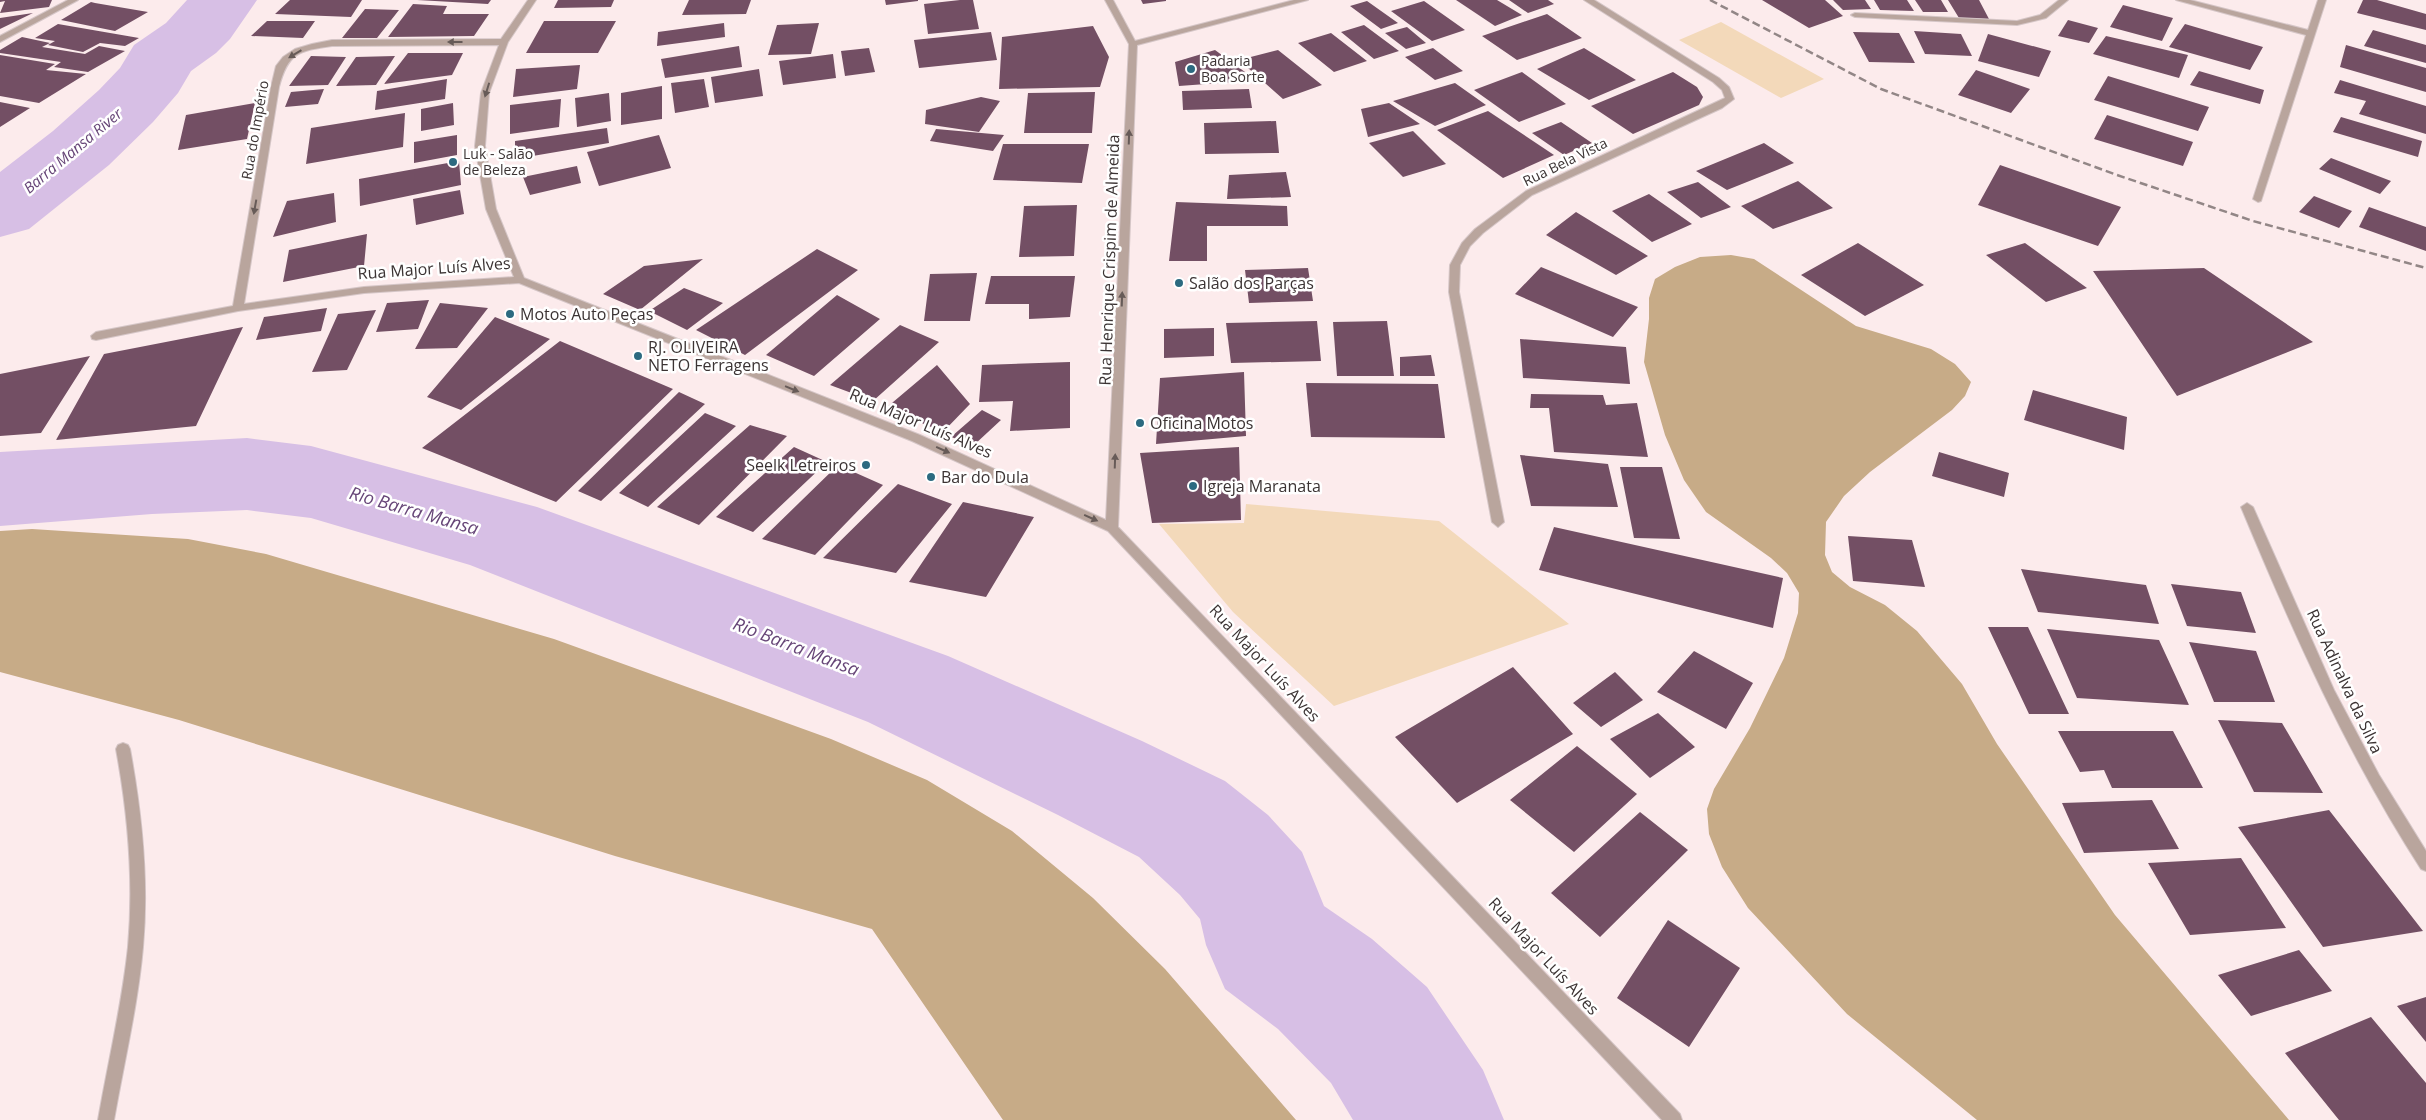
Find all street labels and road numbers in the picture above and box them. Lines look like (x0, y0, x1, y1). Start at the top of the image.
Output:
street label: Rua do Império (236, 79, 273, 181)
street label: Rua Bela Vista (1519, 133, 1610, 190)
street label: Rua Henrique Crispim de Almeida (1094, 134, 1124, 386)
street label: Rua Major Luís Alves (357, 252, 511, 284)
street label: Rua Major Luís Alves (846, 383, 996, 463)
street label: Rua Major Luís Alves (1205, 600, 1325, 726)
street label: Rua Adinalva da Silva (2302, 605, 2388, 757)
street label: Rua Major Luís Alves (1484, 893, 1604, 1019)

